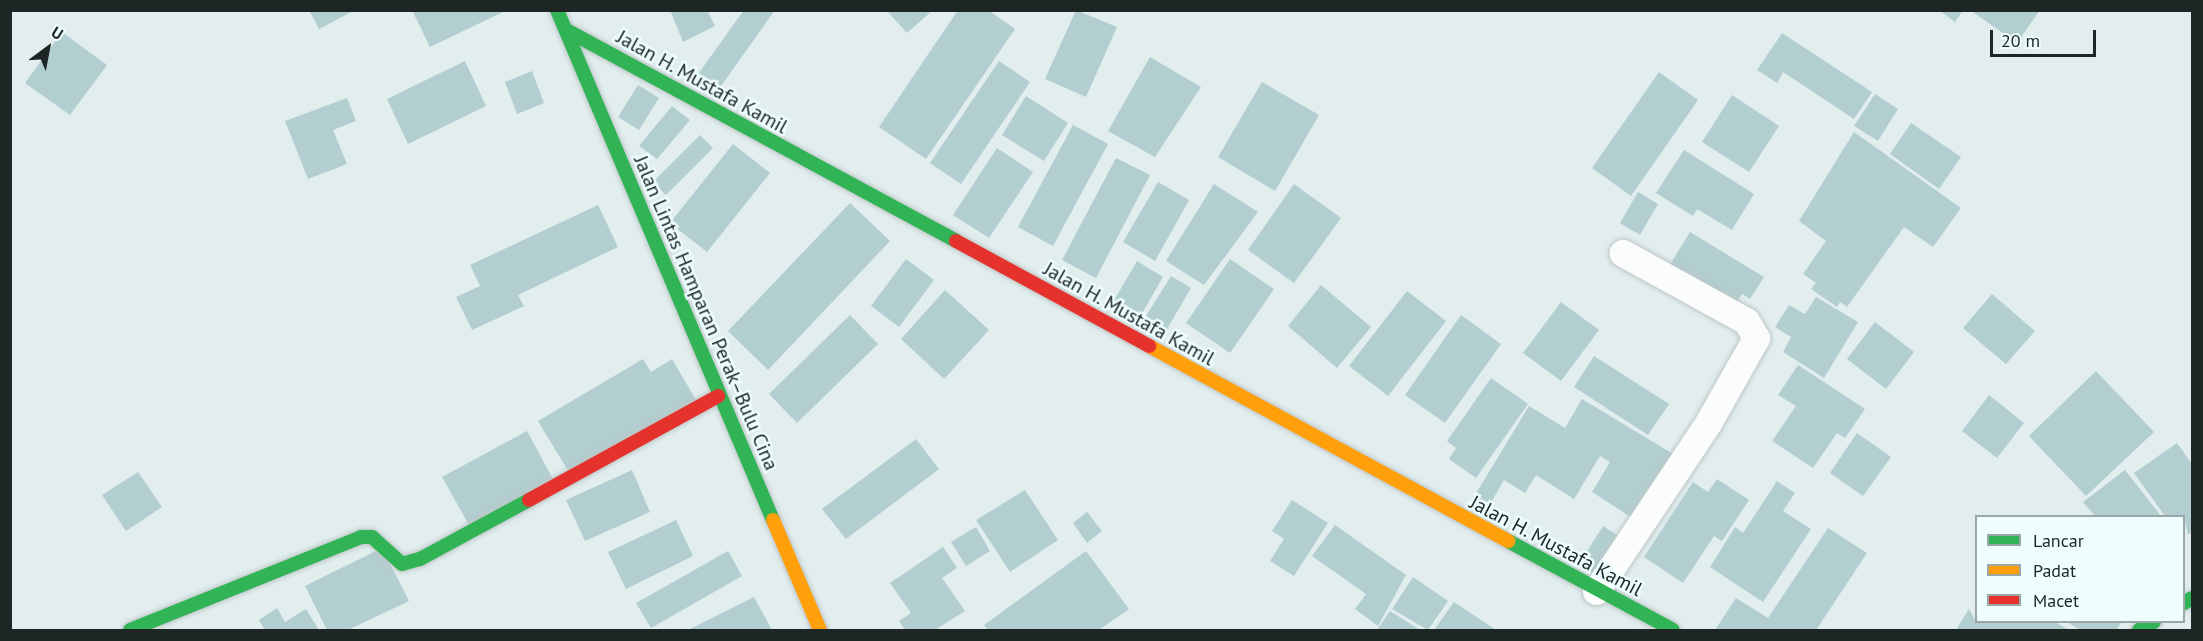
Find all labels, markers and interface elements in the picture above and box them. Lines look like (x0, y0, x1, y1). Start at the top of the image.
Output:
north arrow (18, 18, 78, 78)
scale bar (1993, 18, 2100, 56)
text: U (48, 22, 67, 44)
street label: Jalan H. Mustafa Kamil (612, 25, 792, 139)
text: 20 m (2001, 29, 2040, 52)
street label: Jalan Lintas Hamparan Perak–Bulu Cina (629, 152, 783, 474)
street label: Jalan H. Mustafa Kamil (1039, 257, 1219, 371)
street label: Jalan H. Mustafa Kamil (1465, 490, 1647, 602)
legend (1975, 515, 2185, 623)
text: Lancar (2033, 529, 2084, 552)
text: Padat (2033, 559, 2076, 582)
text: Macet (2033, 589, 2079, 612)

